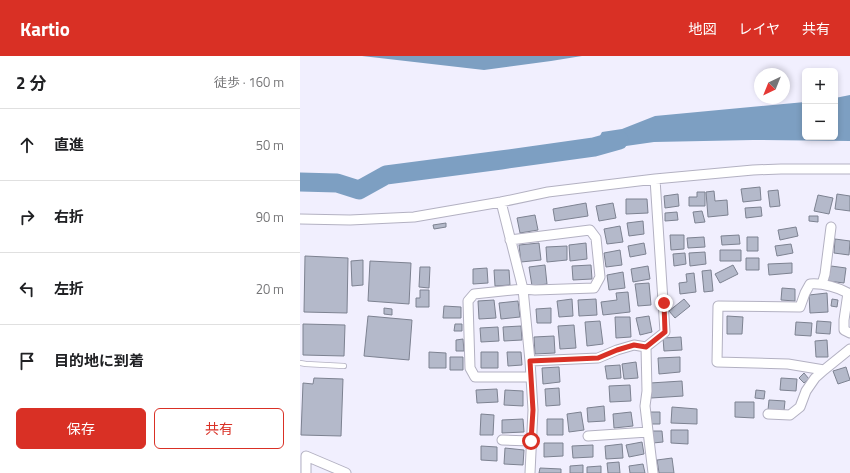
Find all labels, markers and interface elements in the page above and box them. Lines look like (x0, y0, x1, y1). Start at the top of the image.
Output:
text: Kartio (20, 14, 70, 43)
text: 地図 (688, 18, 716, 39)
text: レイヤ (738, 18, 780, 39)
text: 共有 (802, 18, 830, 39)
north arrow (754, 68, 790, 104)
map controls (802, 68, 838, 140)
button: + (802, 68, 838, 104)
text: 2 分 (16, 70, 46, 96)
text: 徒歩 · 160 m (214, 72, 284, 92)
button: − (802, 104, 838, 140)
text: 直進 (54, 133, 84, 156)
icon: ahead (16, 134, 38, 156)
text: 50 m (256, 135, 284, 155)
text: 右折 (54, 205, 84, 228)
icon: right (16, 206, 38, 228)
text: 90 m (256, 207, 284, 227)
text: 左折 (54, 277, 84, 300)
icon: left (16, 278, 38, 300)
text: 20 m (256, 279, 284, 299)
route end (655, 294, 673, 312)
text: 目的地に到着 (54, 349, 144, 372)
icon: arrive (16, 350, 38, 372)
button: 保存 (16, 408, 146, 449)
button: 共有 (154, 408, 284, 449)
route start (522, 432, 540, 450)

